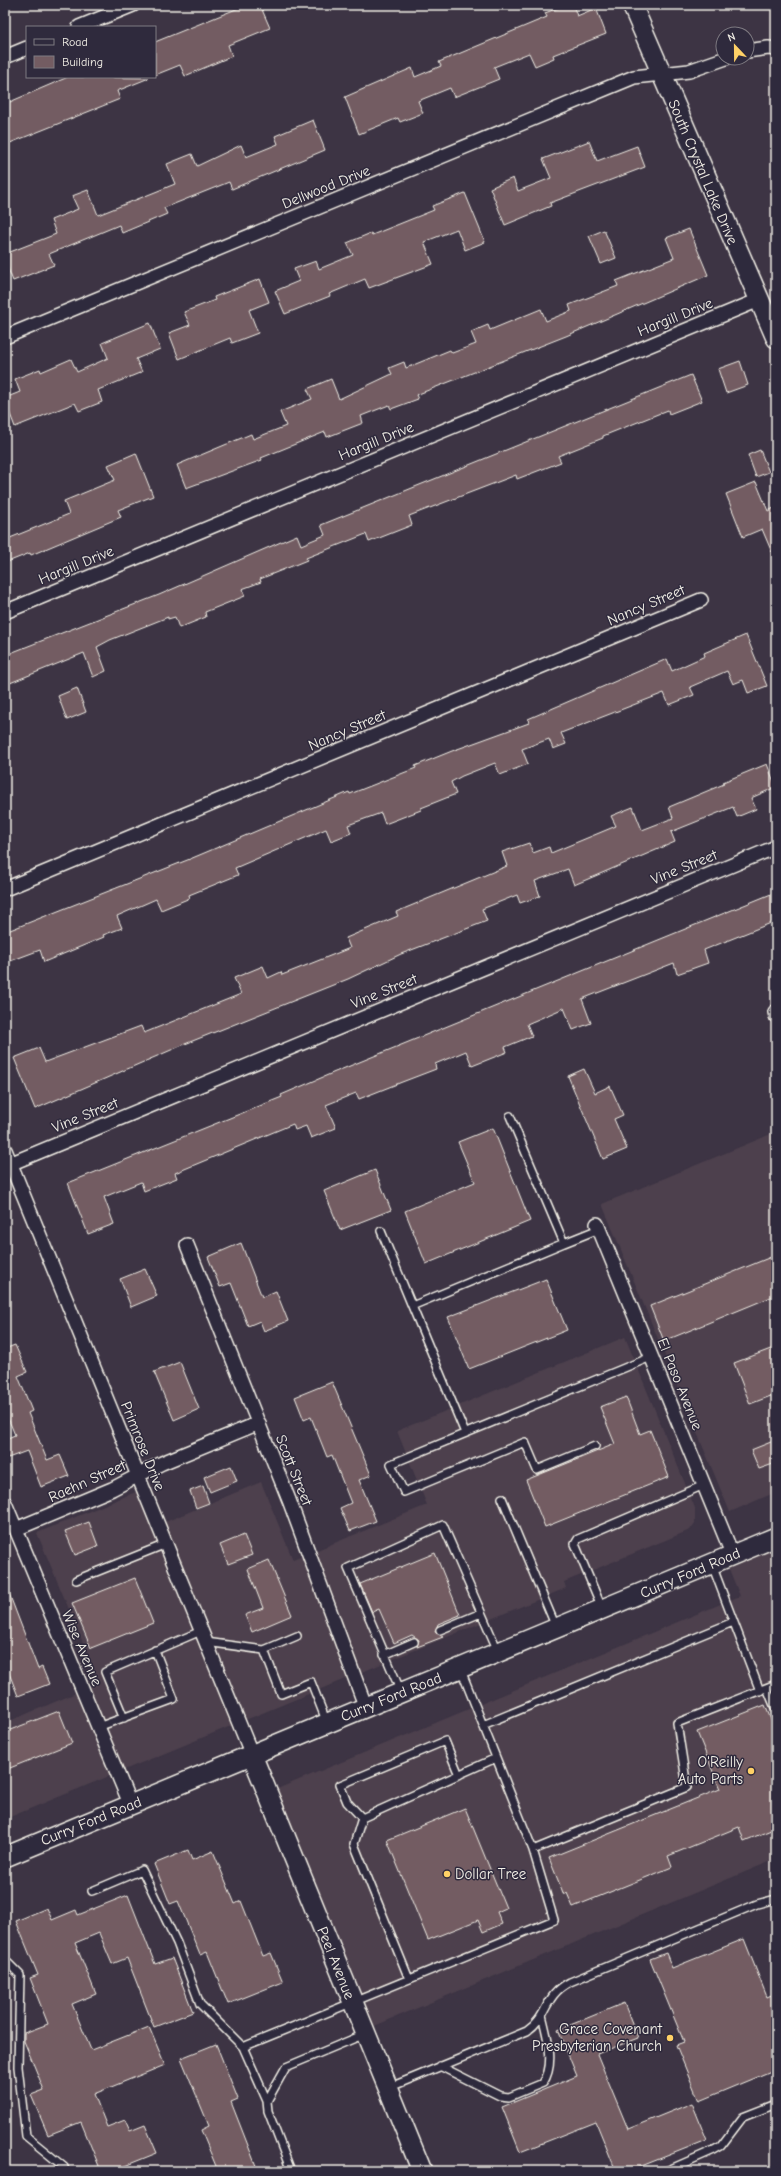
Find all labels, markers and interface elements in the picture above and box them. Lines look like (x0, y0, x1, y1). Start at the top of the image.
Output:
legend (26, 26, 156, 78)
north arrow (715, 26, 755, 66)
text: N (726, 30, 737, 45)
text: Road (62, 35, 88, 49)
text: Building (62, 55, 103, 69)
street label: South Crystal Lake Drive (664, 97, 742, 248)
street label: Dellwood Drive (279, 161, 373, 213)
street label: Hargill Drive (635, 294, 716, 340)
street label: Hargill Drive (336, 418, 417, 464)
street label: Hargill Drive (36, 542, 117, 588)
street label: Nancy Street (605, 580, 688, 629)
street label: Nancy Street (306, 705, 389, 754)
street label: Vine Street (648, 845, 720, 888)
street label: Vine Street (348, 969, 420, 1012)
street label: Vine Street (49, 1093, 121, 1136)
street label: El Paso Avenue (653, 1335, 707, 1433)
street label: Primrose Drive (117, 1399, 169, 1494)
street label: Scott Street (272, 1432, 317, 1509)
street label: Raehn Street (45, 1456, 129, 1506)
street label: Curry Ford Road (637, 1544, 743, 1602)
street label: Wise Avenue (58, 1607, 106, 1689)
street label: Curry Ford Road (338, 1669, 444, 1725)
place label: O'Reilly Auto Parts (678, 1753, 743, 1788)
marker: O'Reilly Auto Parts (746, 1766, 756, 1776)
street label: Curry Ford Road (38, 1793, 144, 1849)
place label: Dollar Tree (455, 1865, 527, 1883)
marker: Dollar Tree (442, 1869, 452, 1879)
street label: Peel Avenue (313, 1924, 359, 2002)
place label: Grace Covenant Presbyterian Church (532, 2020, 663, 2055)
marker: Grace Covenant Presbyterian Church (665, 2033, 675, 2043)

